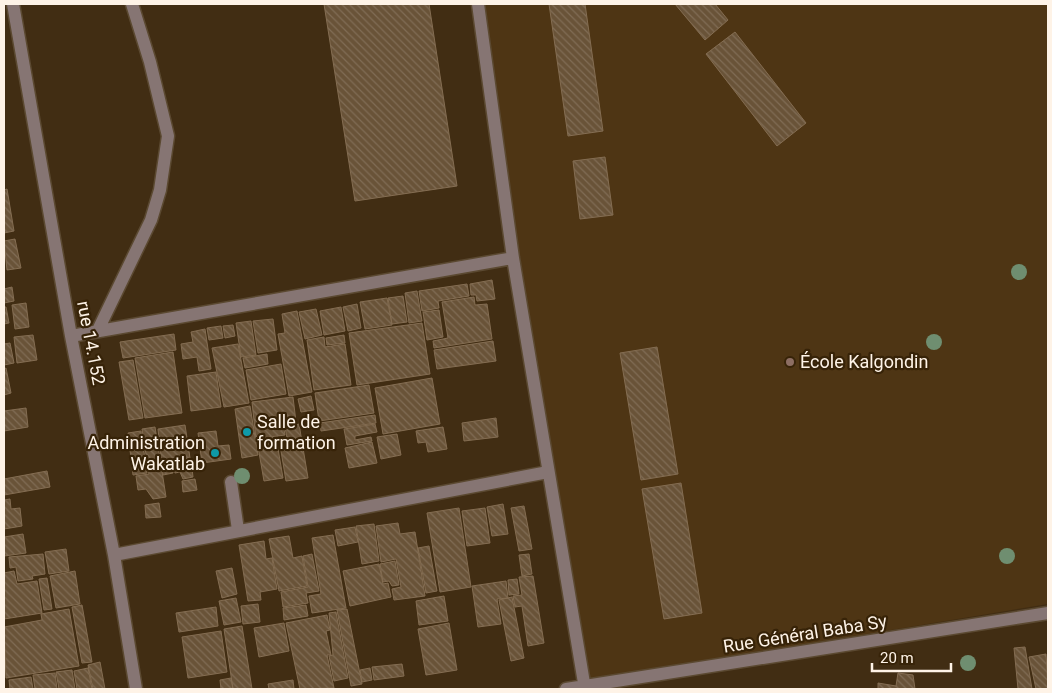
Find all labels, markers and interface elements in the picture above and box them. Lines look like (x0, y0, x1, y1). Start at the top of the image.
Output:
street label: rue 14.152 (73, 299, 110, 387)
place label: École Kalgondin (800, 351, 928, 372)
marker: École Kalgondin (784, 356, 796, 368)
place label: Salle de formation (257, 411, 336, 453)
marker: Salle de formation (241, 426, 253, 438)
place label: Administration Wakatlab (87, 432, 205, 474)
marker: Administration Wakatlab (209, 447, 221, 459)
street label: Rue Général Baba Sy (722, 610, 889, 657)
scale bar (872, 640, 951, 672)
text: 20 m (880, 649, 914, 667)

